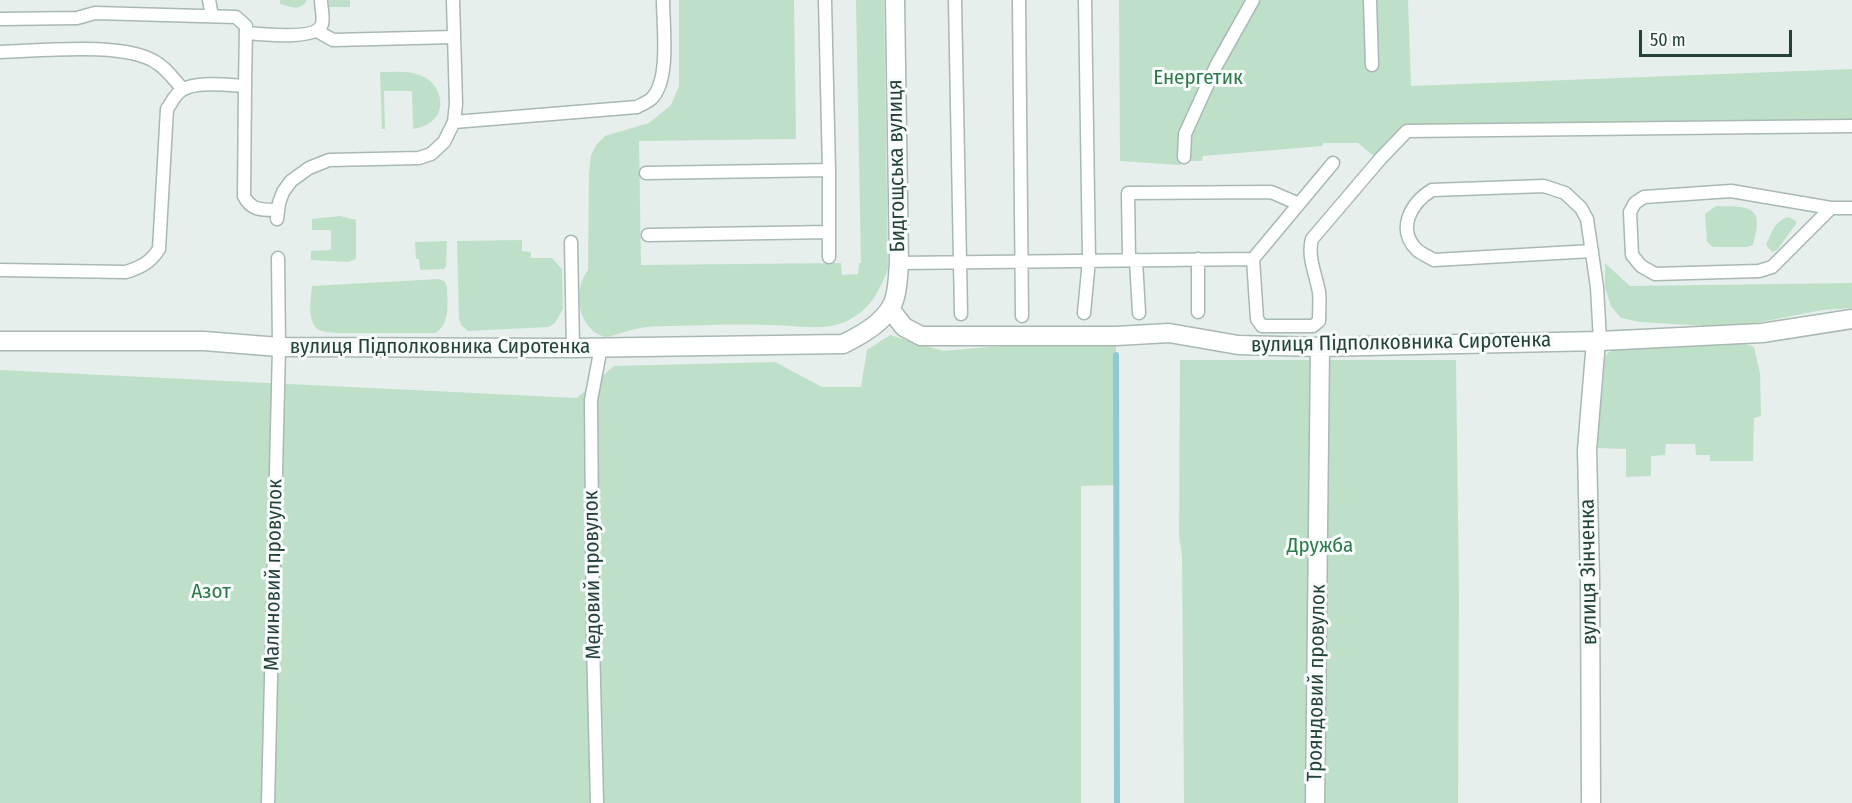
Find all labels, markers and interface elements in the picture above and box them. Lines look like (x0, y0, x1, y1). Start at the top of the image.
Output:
scale bar (1642, 18, 1795, 56)
text: 50 m (1650, 29, 1686, 51)
park label: Енергетик (1153, 65, 1243, 91)
street label: Бидгощська вулиця (883, 79, 911, 253)
street label: вулиця Підполковника Сиротенка (1251, 328, 1551, 358)
street label: вулиця Підполковника Сиротенка (290, 334, 590, 360)
street label: Малиновий провулок (260, 479, 288, 671)
street label: Медовий провулок (579, 490, 607, 660)
street label: вулиця Зінченка (1575, 499, 1603, 645)
park label: Дружба (1287, 533, 1353, 559)
park label: Азот (191, 579, 231, 605)
street label: Трояндовий провулок (1303, 584, 1331, 782)

